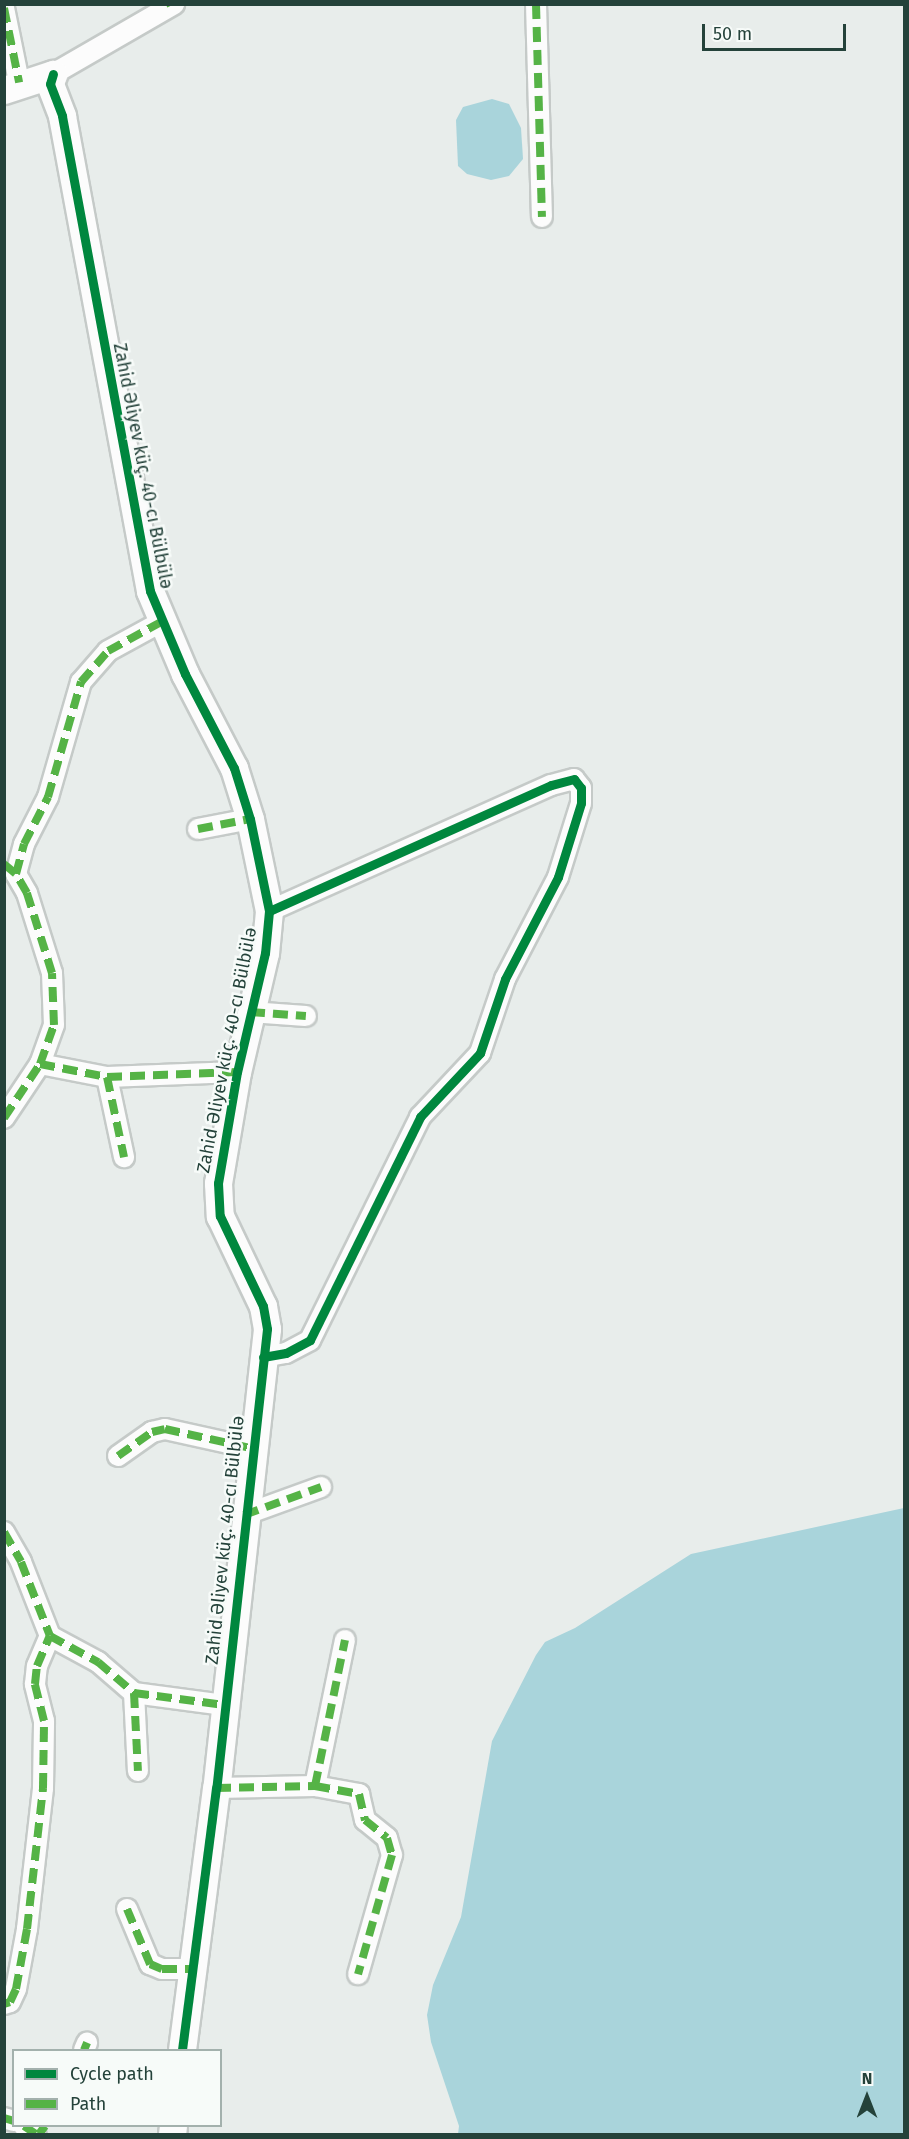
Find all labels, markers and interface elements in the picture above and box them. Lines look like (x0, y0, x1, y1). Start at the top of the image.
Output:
scale bar (705, 12, 849, 50)
text: 50 m (713, 23, 752, 45)
street label: Zahid Əliyev küç. 40-cı Bülbülə (109, 341, 177, 591)
street label: Zahid Əliyev küç. 40-cı Bülbülə (193, 925, 261, 1175)
street label: Zahid Əliyev küç. 40-cı Bülbülə (201, 1415, 249, 1665)
legend (12, 2049, 222, 2127)
text: Cycle path (70, 2063, 154, 2085)
north arrow (837, 2067, 897, 2127)
text: N (862, 2069, 872, 2088)
text: Path (70, 2093, 106, 2115)

